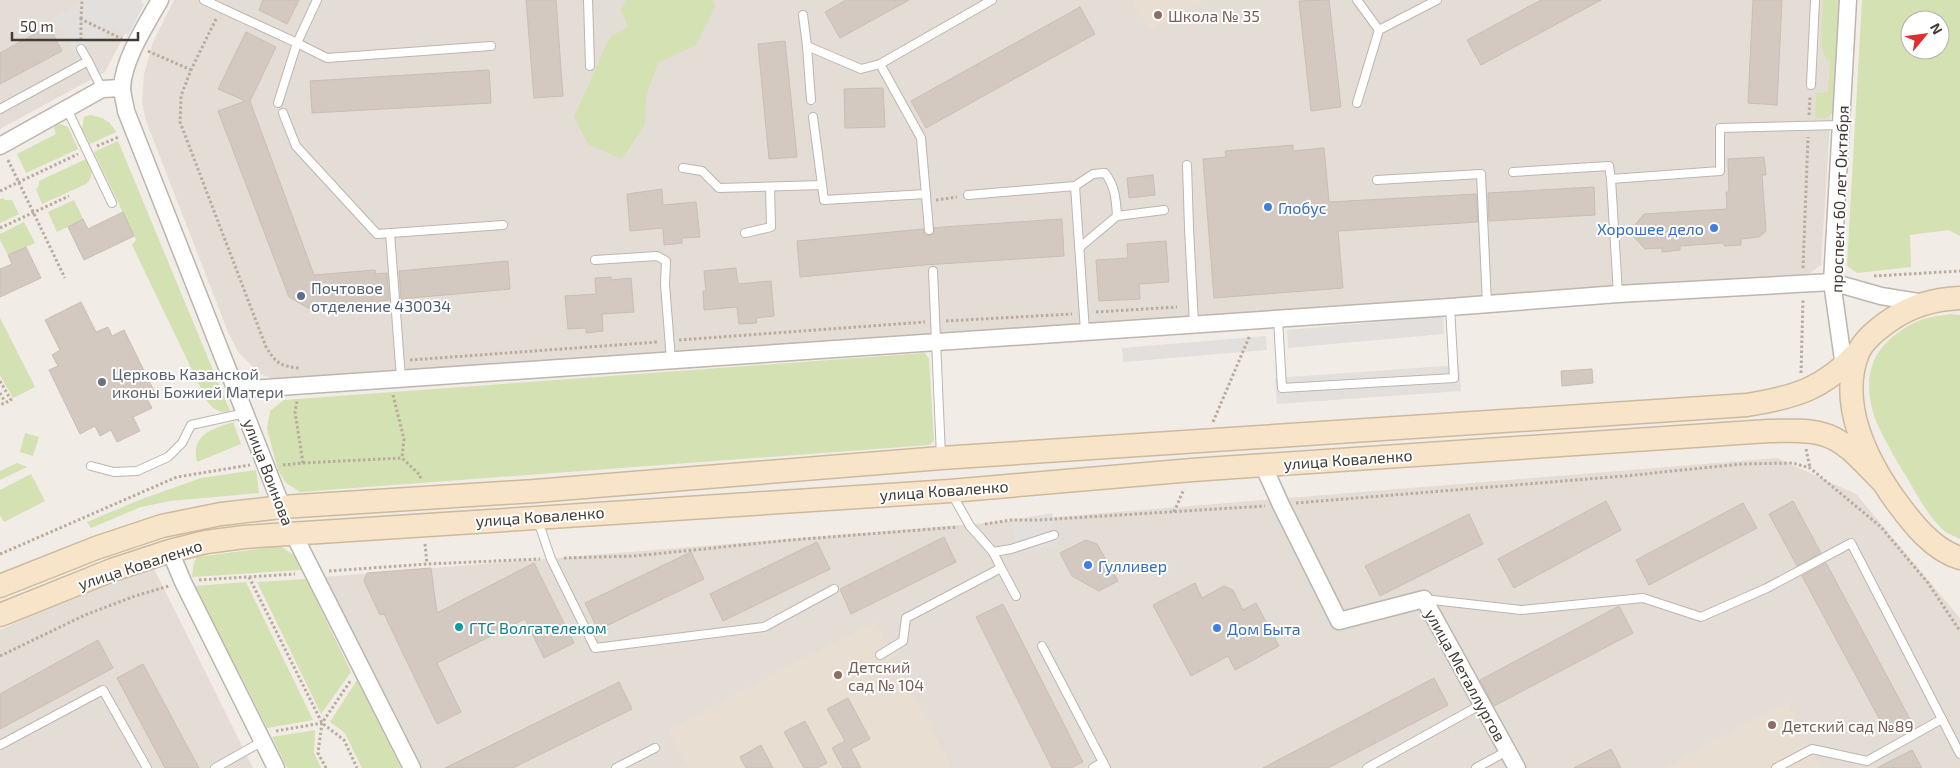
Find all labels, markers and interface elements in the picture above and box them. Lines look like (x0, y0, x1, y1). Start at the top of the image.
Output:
place label: Школа № 35 (1168, 6, 1260, 25)
marker: Школа № 35 (1152, 9, 1164, 21)
scale bar (12, 10, 139, 42)
north arrow (1900, 10, 1950, 60)
text: 50 m (20, 17, 54, 35)
text: N (1927, 20, 1947, 37)
street label: проспект 60 лет Октября (1826, 105, 1852, 293)
place label: Глобус (1278, 198, 1327, 218)
marker: Глобус (1262, 201, 1274, 213)
place label: Хорошее дело (1597, 219, 1704, 238)
marker: Хорошее дело (1708, 222, 1720, 234)
place label: Почтовое отделение 430034 (311, 278, 451, 315)
marker: Почтовое отделение 430034 (295, 290, 307, 302)
place label: Церковь Казанской иконы Божией Матери (112, 364, 284, 401)
marker: Церковь Казанской иконы Божией Матери (96, 376, 108, 388)
street label: улица Воинова (239, 416, 298, 528)
street label: улица Коваленко (1283, 445, 1413, 474)
street label: улица Коваленко (879, 476, 1009, 505)
street label: улица Коваленко (475, 502, 605, 531)
street label: улица Коваленко (76, 535, 205, 594)
place label: Гулливер (1098, 556, 1167, 576)
marker: Гулливер (1082, 559, 1094, 571)
street label: улица Металлургов (1421, 606, 1510, 745)
place label: ГТС Волгателеком (469, 618, 607, 637)
place label: Дом Быта (1227, 619, 1301, 638)
marker: ГТС Волгателеком (453, 621, 465, 633)
marker: Дом Быта (1211, 622, 1223, 634)
place label: Детский сад № 104 (848, 657, 924, 694)
marker: Детский сад № 104 (832, 669, 844, 681)
place label: Детский сад №89 (1782, 716, 1914, 735)
marker: Детский сад №89 (1766, 719, 1778, 731)

